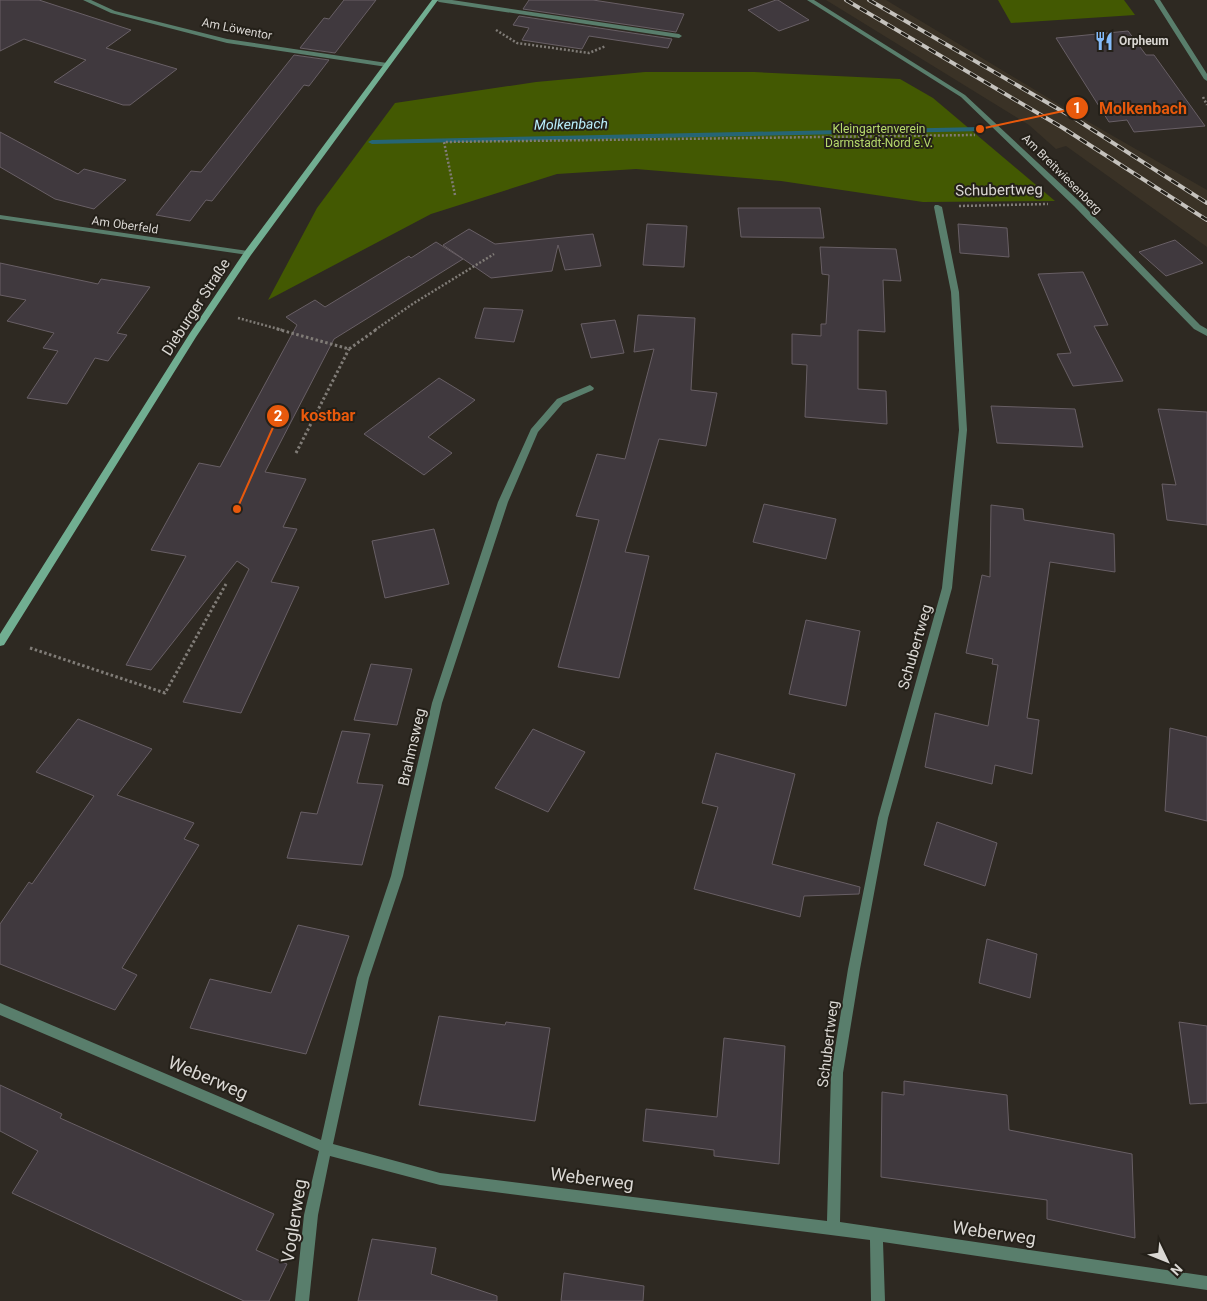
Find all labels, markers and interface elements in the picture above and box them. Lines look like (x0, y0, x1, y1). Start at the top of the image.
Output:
street label: Am Löwentor (201, 15, 273, 43)
restaurant icon: Orpheum (1093, 30, 1115, 52)
place label: Orpheum (1119, 34, 1169, 48)
callout: Molkenbach (1064, 92, 1197, 123)
text: 1 (1073, 99, 1081, 117)
text: Molkenbach (1099, 99, 1187, 118)
water label: Molkenbach (534, 115, 608, 133)
park label: Kleingartenverein Darmstadt-Nord e.V. (825, 122, 933, 150)
street label: Am Breitwiesenberg (1019, 131, 1105, 217)
street label: Schubertweg (955, 180, 1043, 200)
street label: Am Oberfeld (91, 213, 159, 237)
street label: Dieburger Straße (158, 255, 234, 359)
callout: kostbar (266, 400, 365, 431)
text: kostbar (301, 406, 355, 425)
text: 2 (274, 407, 283, 425)
street label: Schubertweg (894, 602, 936, 692)
street label: Brahmsweg (394, 706, 430, 788)
street label: Schubertweg (814, 999, 842, 1089)
street label: Weberweg (165, 1051, 251, 1104)
street label: Weberweg (549, 1163, 635, 1194)
street label: Voglerweg (277, 1177, 311, 1264)
street label: Weberweg (951, 1216, 1037, 1249)
north arrow (1142, 1236, 1192, 1286)
text: N (1167, 1261, 1186, 1279)

